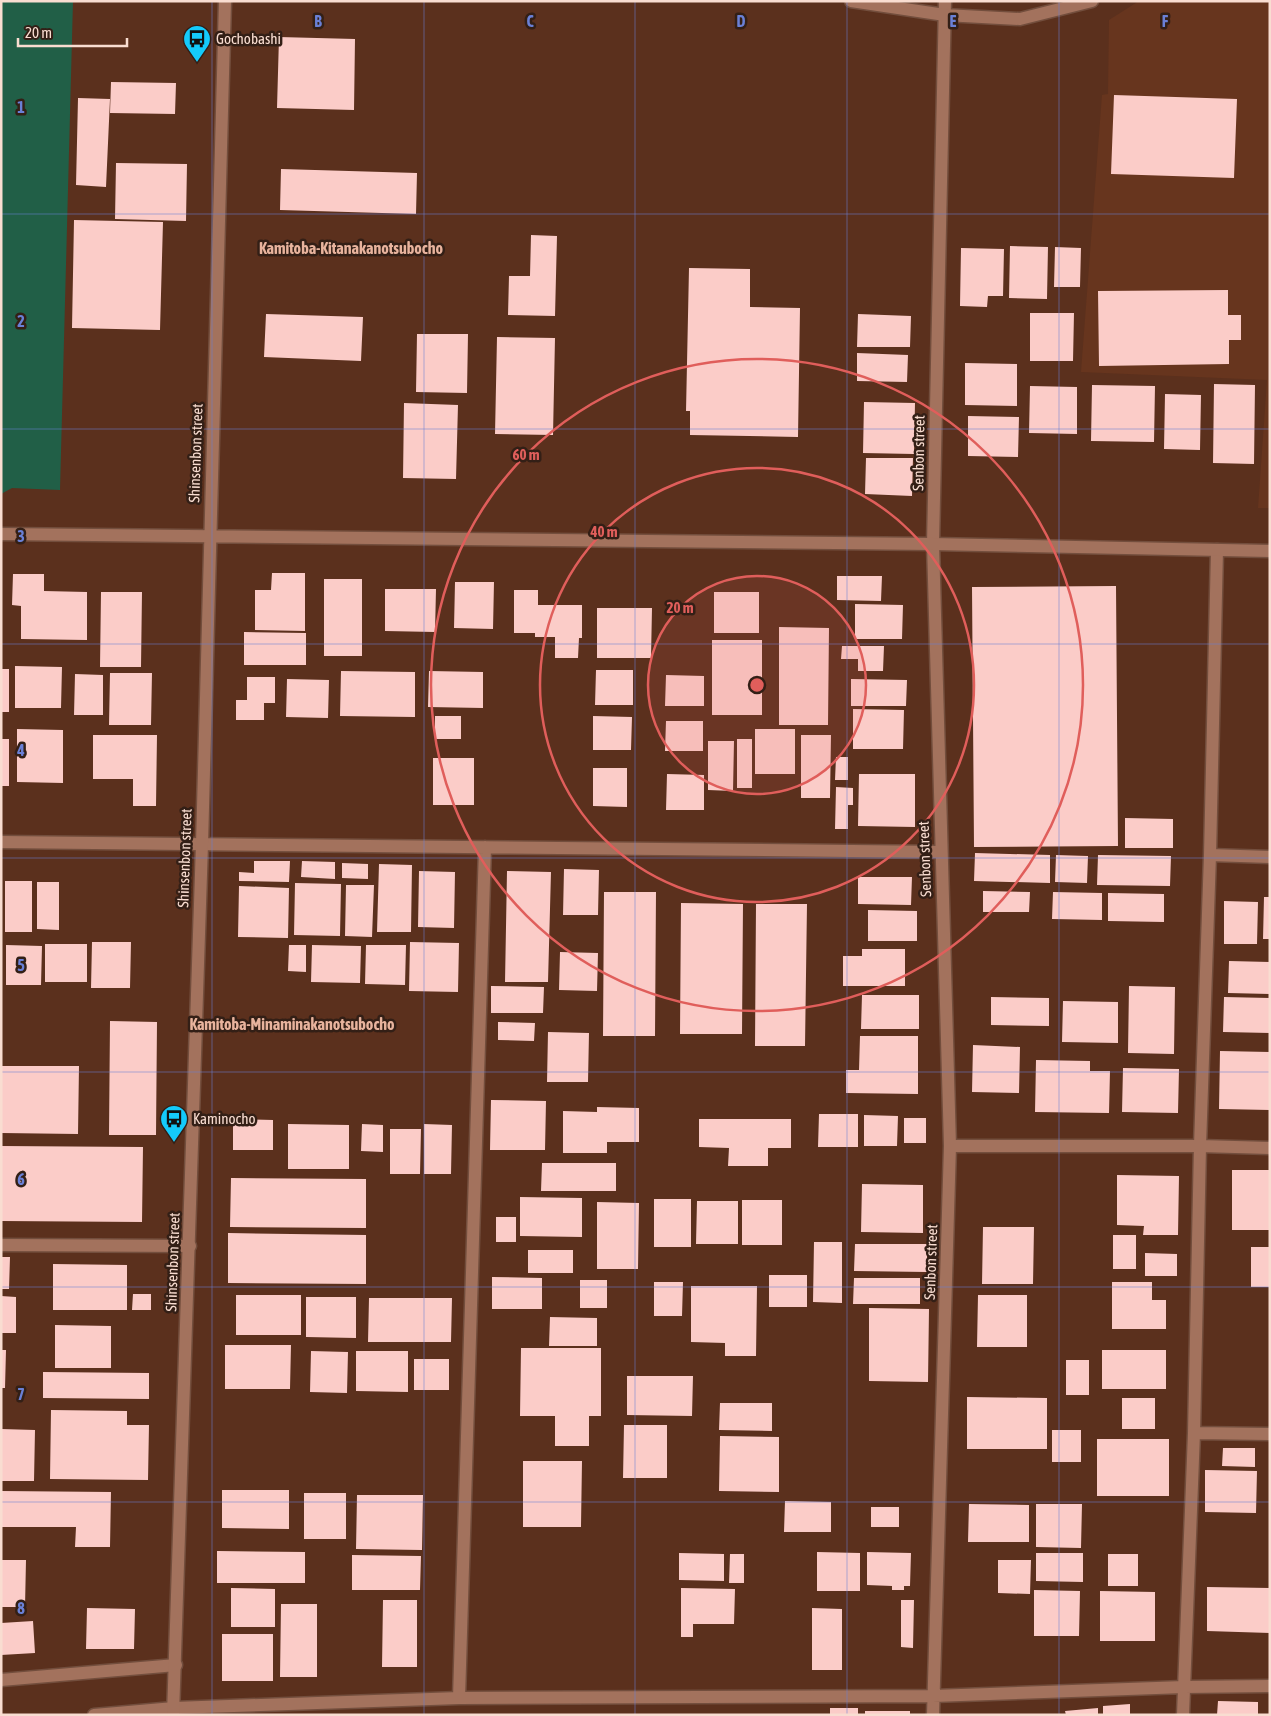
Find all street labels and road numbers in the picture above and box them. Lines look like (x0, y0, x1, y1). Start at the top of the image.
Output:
street label: Shinsenbon street (185, 403, 206, 503)
street label: Senbon street (909, 415, 928, 491)
street label: Shinsenbon street (174, 808, 195, 908)
street label: Senbon street (915, 821, 934, 897)
street label: Shinsenbon street (162, 1212, 183, 1312)
street label: Senbon street (921, 1224, 940, 1300)

